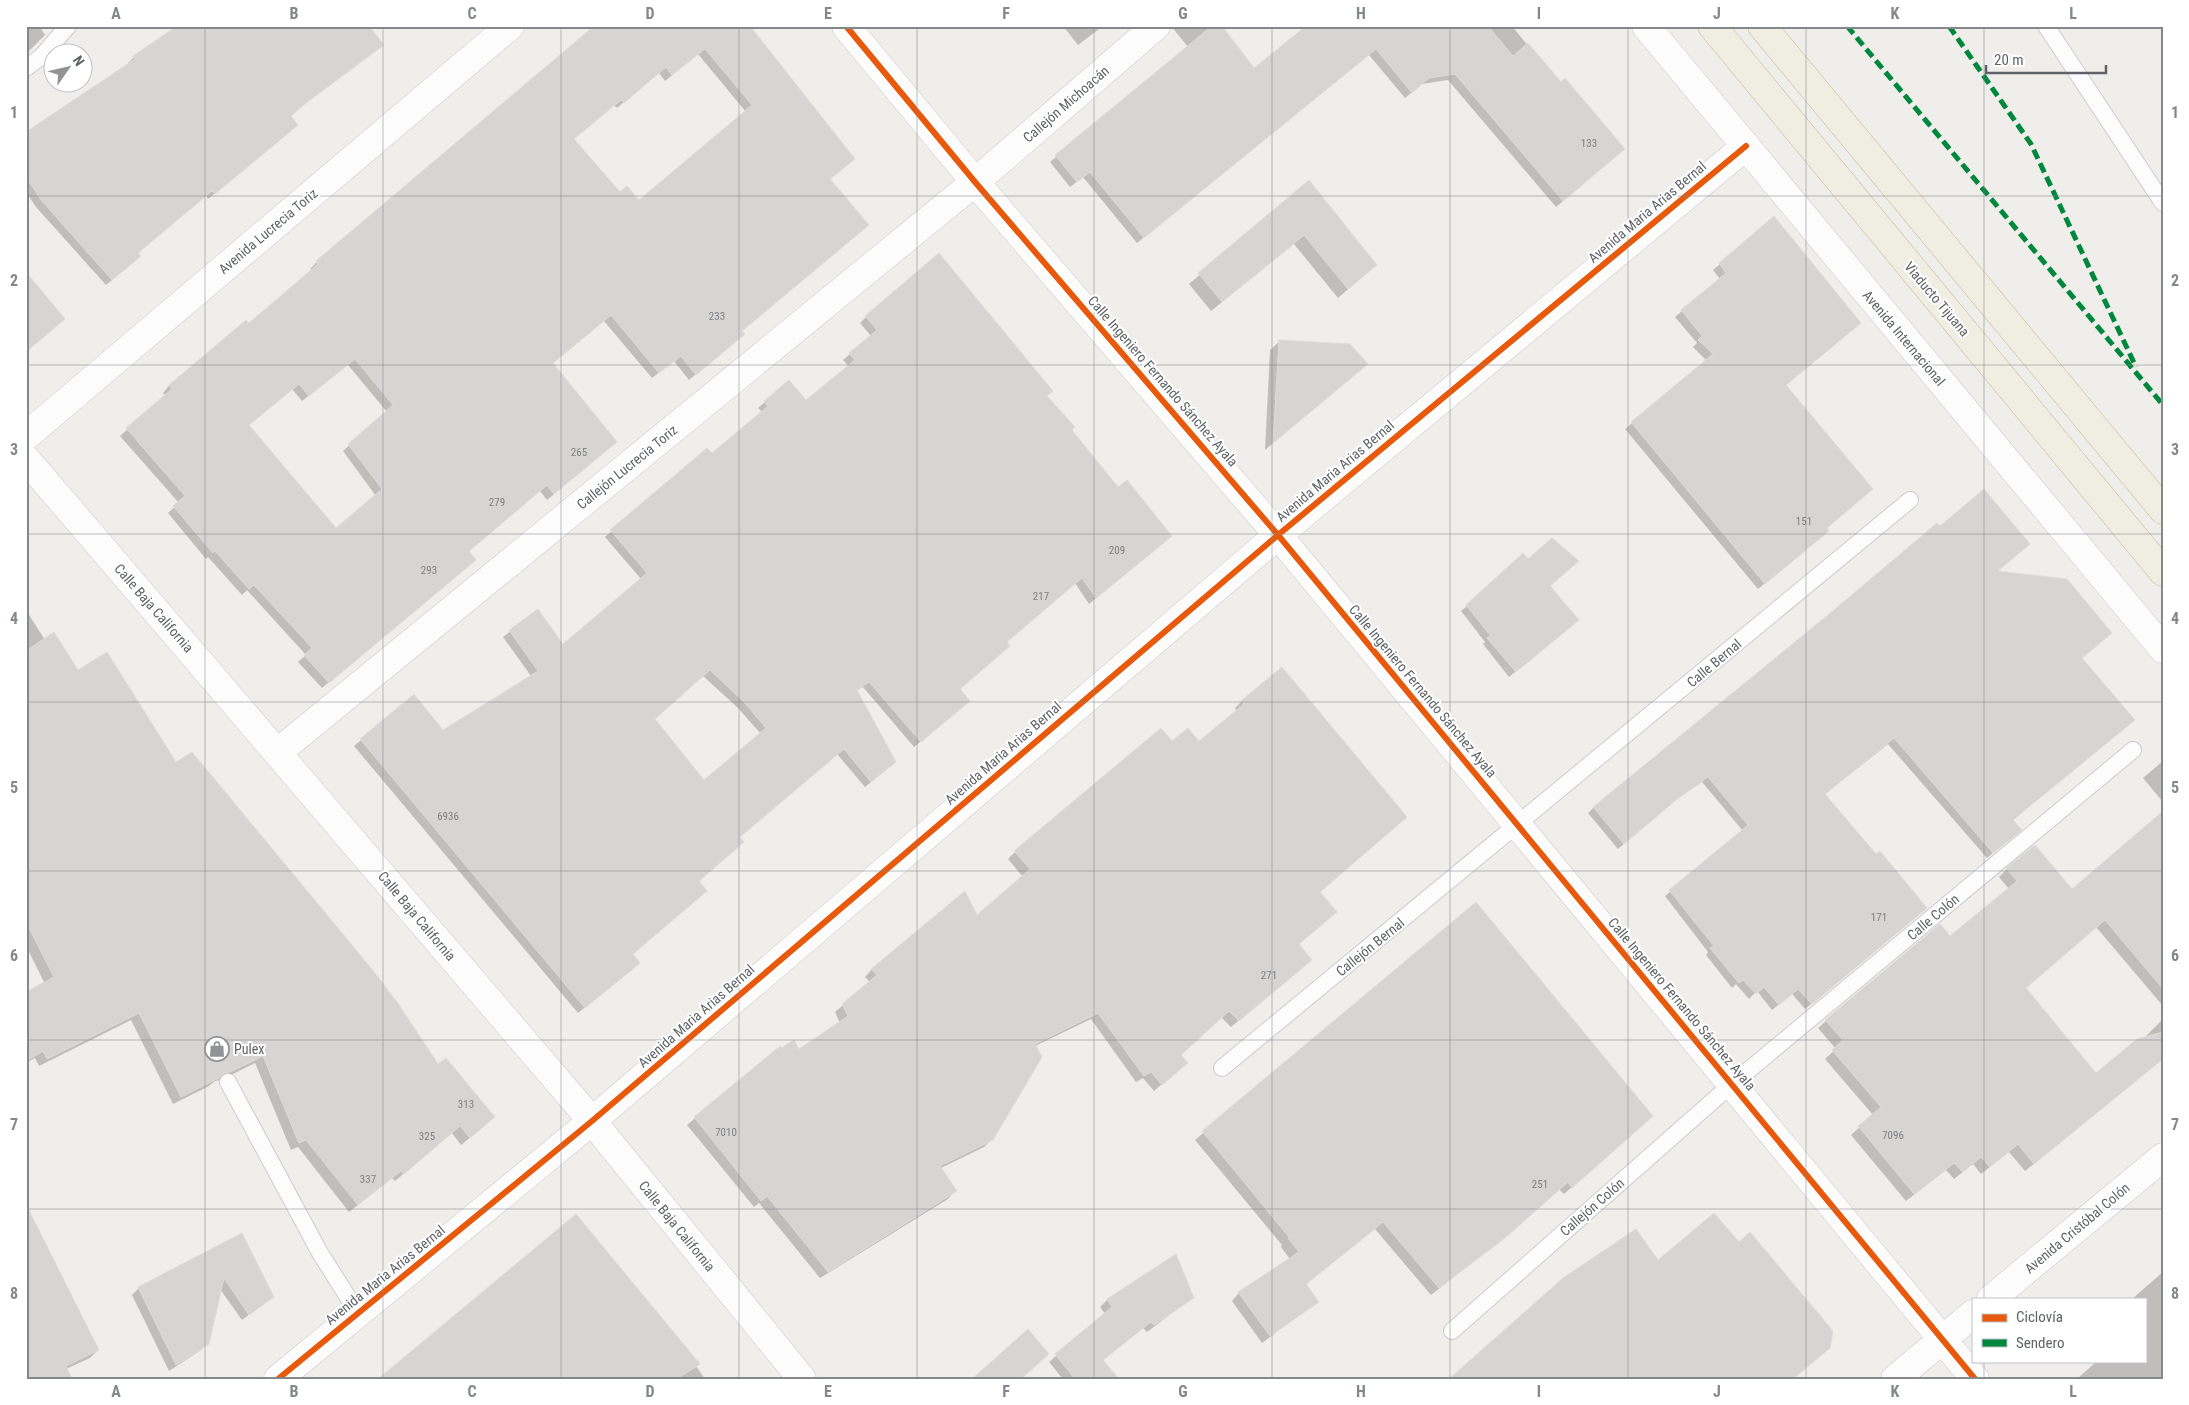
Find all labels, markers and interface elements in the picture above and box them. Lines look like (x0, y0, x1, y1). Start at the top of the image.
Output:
text: A (111, 4, 121, 23)
text: B (290, 4, 299, 23)
text: C (467, 4, 477, 23)
text: D (645, 4, 655, 23)
text: E (824, 4, 832, 23)
text: F (1002, 4, 1010, 23)
text: G (1178, 4, 1188, 23)
text: H (1356, 4, 1366, 23)
text: I (1537, 4, 1541, 23)
text: J (1713, 4, 1721, 23)
text: K (1891, 4, 1900, 23)
text: L (2069, 4, 2077, 23)
north arrow (42, 42, 92, 92)
scale bar (1986, 42, 2106, 74)
text: 20 m (1994, 51, 2024, 69)
text: N (70, 53, 88, 69)
street label: Callejón Michoacán (1020, 62, 1112, 146)
text: 1 (10, 103, 18, 122)
text: 1 (2171, 103, 2179, 122)
house number: 133 (1581, 137, 1597, 150)
street label: Avenida Maria Arias Bernal (1585, 158, 1709, 266)
street label: Avenida Lucrecia Toriz (215, 185, 321, 277)
street label: Viaducto Tijuana (1901, 258, 1973, 340)
text: 2 (10, 271, 18, 290)
text: 2 (2171, 271, 2179, 290)
street label: Avenida Internacional (1860, 287, 1948, 389)
street label: Calle Ingeniero Fernando Sánchez Ayala (1085, 293, 1241, 469)
house number: 233 (709, 310, 725, 323)
street label: Avenida Maria Arias Bernal (1273, 417, 1397, 525)
street label: Callejón Lucrecia Toriz (574, 422, 680, 512)
text: 3 (10, 440, 18, 459)
text: 3 (2171, 440, 2179, 459)
house number: 265 (571, 446, 587, 459)
house number: 279 (489, 496, 505, 509)
house number: 151 (1796, 515, 1812, 528)
house number: 209 (1109, 544, 1125, 557)
street label: Calle Baja California (111, 561, 197, 655)
house number: 293 (421, 564, 437, 577)
house number: 217 (1033, 590, 1049, 603)
street label: Calle Ingeniero Fernando Sánchez Ayala (1346, 601, 1500, 781)
text: 4 (10, 609, 18, 628)
text: 4 (2171, 609, 2179, 628)
street label: Calle Bernal (1684, 636, 1744, 690)
street label: Avenida Maria Arias Bernal (942, 698, 1064, 808)
text: 5 (10, 778, 18, 797)
text: 5 (2171, 778, 2179, 797)
house number: 6936 (437, 810, 459, 823)
street label: Calle Baja California (375, 868, 459, 964)
street label: Calle Colón (1904, 891, 1962, 943)
house number: 171 (1871, 911, 1887, 924)
street label: Calle Ingeniero Fernando Sánchez Ayala (1605, 914, 1759, 1094)
street label: Callejón Bernal (1333, 915, 1407, 979)
text: 6 (10, 946, 18, 965)
text: 6 (2171, 946, 2179, 965)
street label: Avenida Maria Arias Bernal (635, 961, 757, 1071)
house number: 271 (1261, 969, 1277, 982)
shop icon: Pulex (204, 1036, 230, 1062)
place label: Pulex (234, 1041, 264, 1057)
house number: 313 (458, 1098, 474, 1111)
text: 7 (10, 1115, 18, 1134)
text: 7 (2171, 1115, 2179, 1134)
house number: 7010 (715, 1126, 737, 1139)
house number: 7096 (1882, 1129, 1904, 1142)
house number: 325 (419, 1130, 435, 1143)
house number: 337 (360, 1173, 376, 1186)
street label: Callejón Colón (1557, 1175, 1627, 1239)
street label: Calle Baja California (636, 1178, 718, 1274)
house number: 251 (1532, 1178, 1548, 1191)
street label: Avenida Cristóbal Colón (2021, 1179, 2133, 1277)
street label: Avenida Maria Arias Bernal (322, 1222, 448, 1328)
text: 8 (10, 1284, 18, 1303)
text: 8 (2171, 1284, 2179, 1303)
legend (1972, 1298, 2146, 1362)
text: Ciclovía (2016, 1308, 2063, 1326)
text: Sendero (2016, 1334, 2065, 1352)
text: A (111, 1382, 121, 1401)
text: B (290, 1382, 299, 1401)
text: C (467, 1382, 477, 1401)
text: D (645, 1382, 655, 1401)
text: E (824, 1382, 832, 1401)
text: F (1002, 1382, 1010, 1401)
text: G (1178, 1382, 1188, 1401)
text: H (1356, 1382, 1366, 1401)
text: I (1537, 1382, 1541, 1401)
text: J (1713, 1382, 1721, 1401)
text: K (1891, 1382, 1900, 1401)
text: L (2069, 1382, 2077, 1401)

